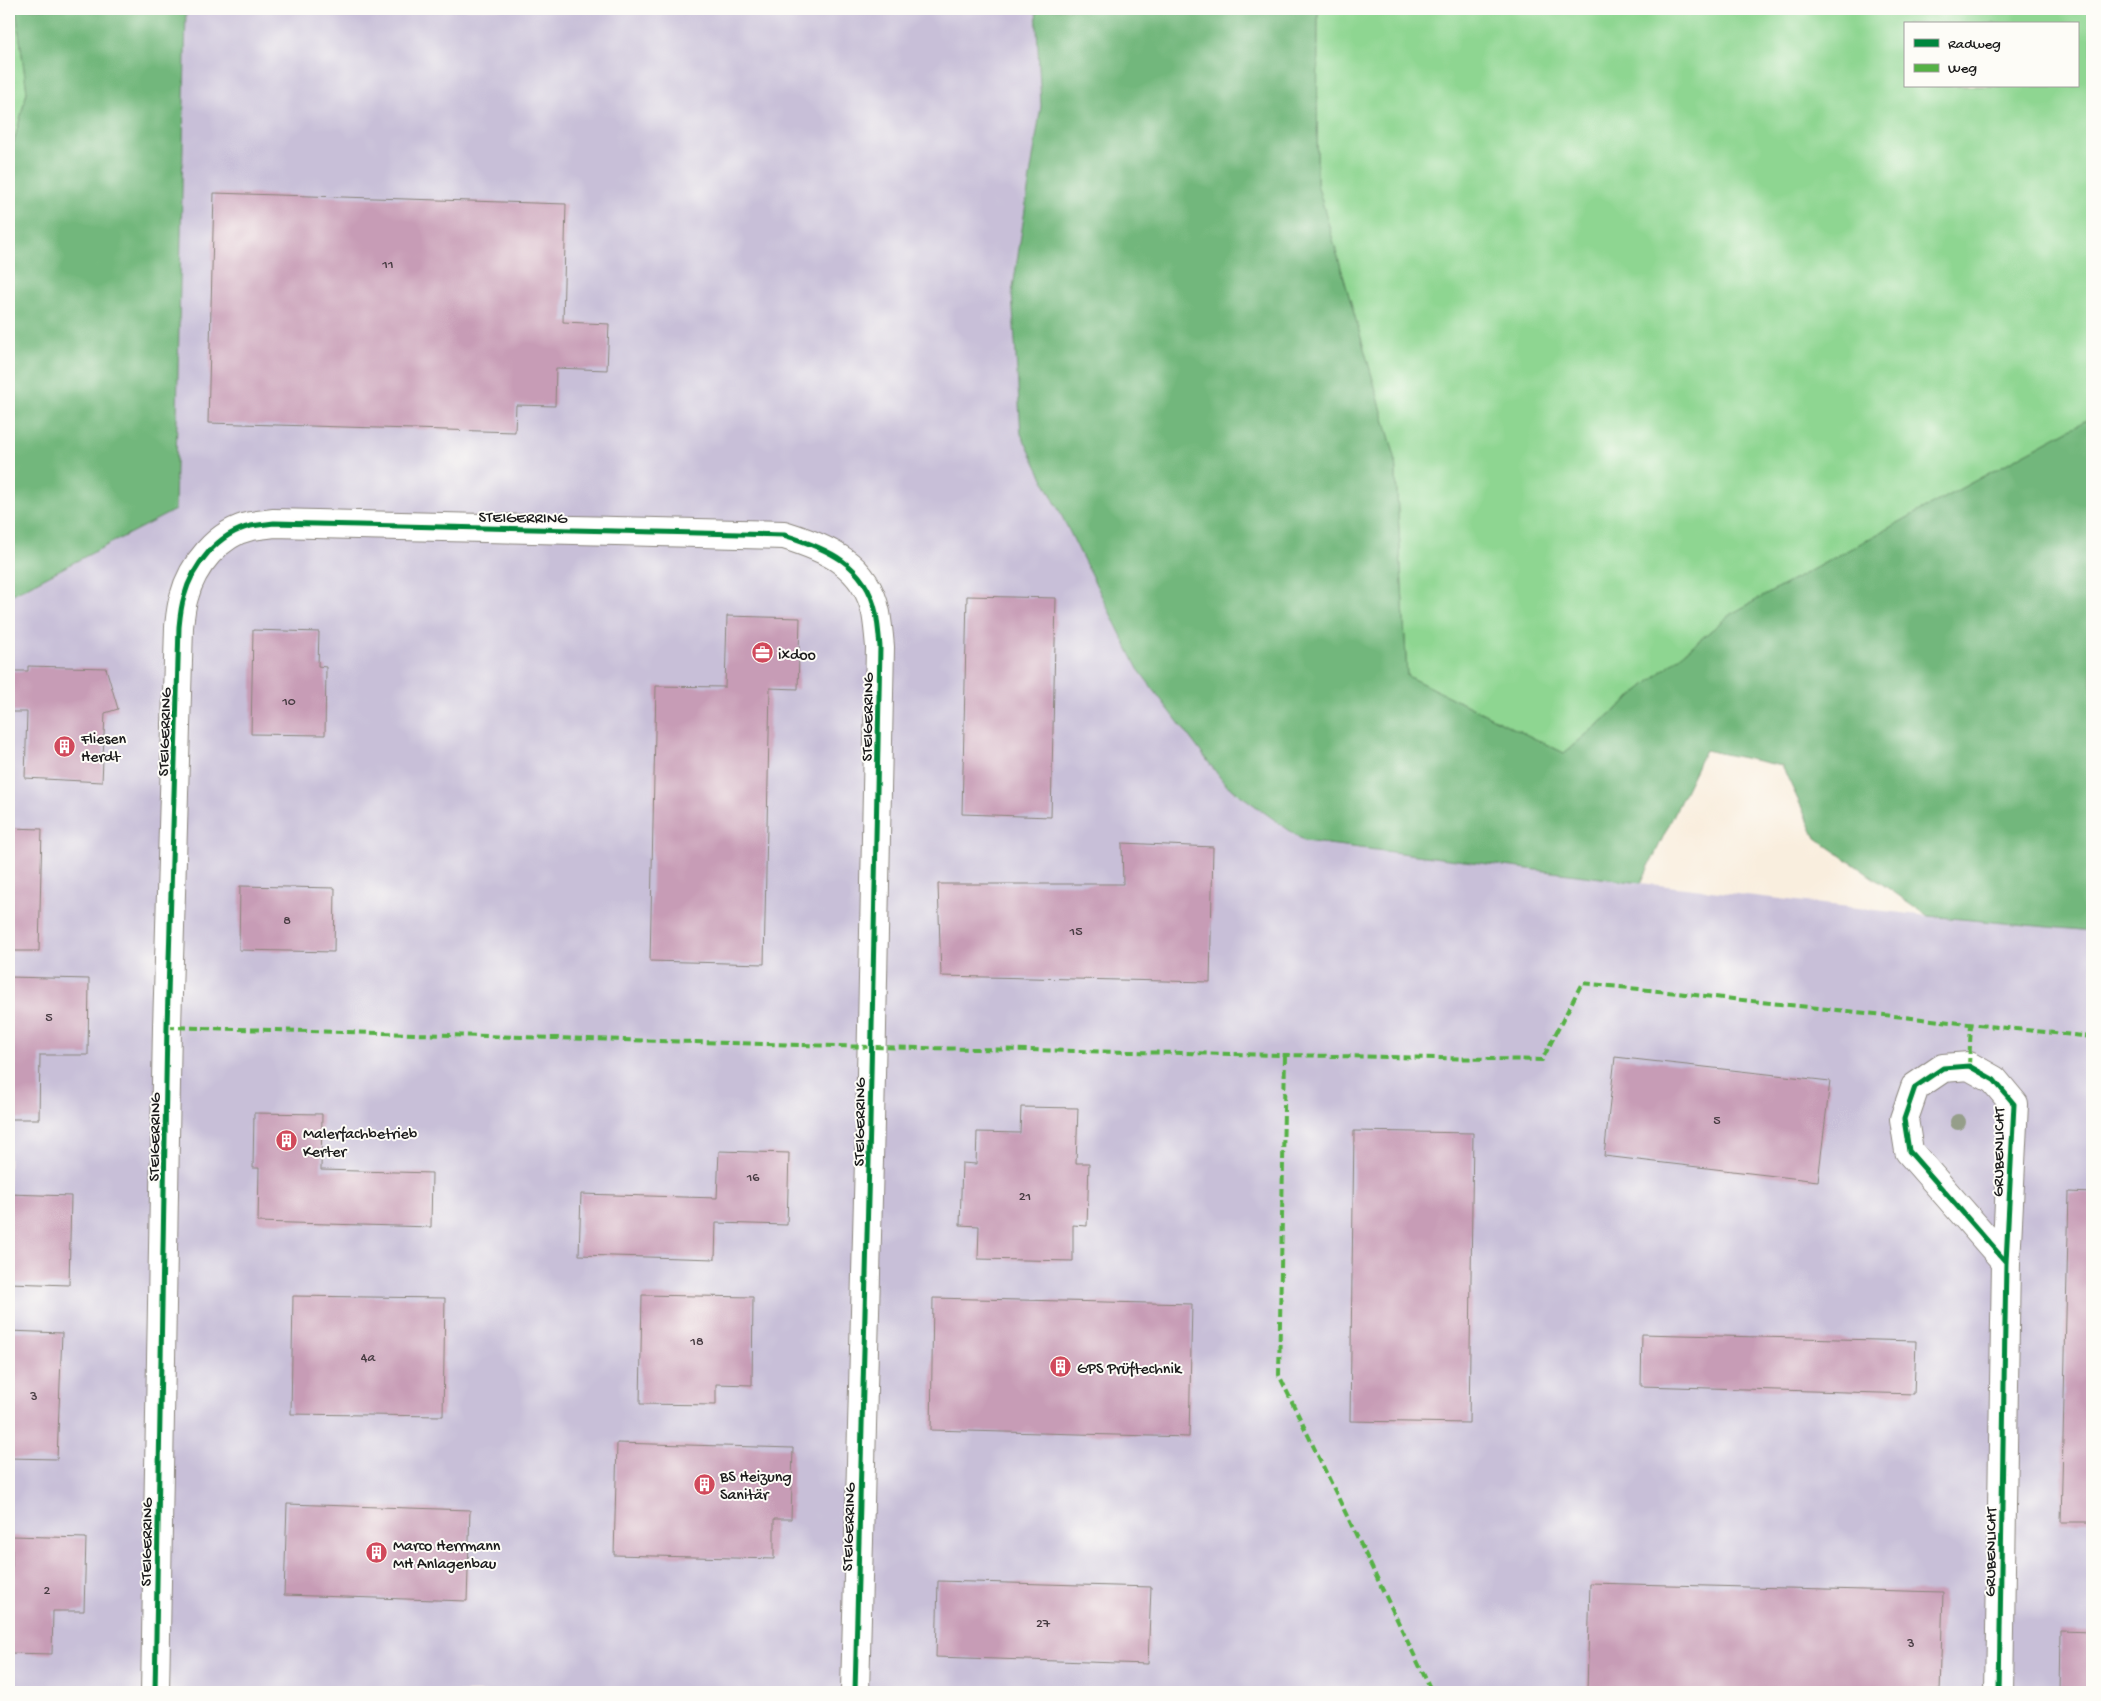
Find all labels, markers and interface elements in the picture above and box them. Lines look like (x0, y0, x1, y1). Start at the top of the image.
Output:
legend (1904, 22, 2078, 88)
text: Radweg (1948, 36, 2001, 54)
text: Weg (1948, 60, 1977, 78)
house number: 11 (381, 257, 394, 274)
street label: STEIGERRING (478, 509, 568, 530)
office icon: ixdoo (750, 641, 774, 665)
place label: ixdoo (778, 647, 816, 666)
street label: STEIGERRING (859, 672, 880, 762)
street label: STEIGERRING (155, 687, 178, 777)
house number: 10 (281, 694, 296, 711)
place label: Fliesen Herdt (80, 731, 127, 768)
building icon: Fliesen Herdt (53, 734, 77, 758)
house number: 8 (283, 913, 291, 930)
house number: 15 (1068, 924, 1083, 941)
house number: 5 (45, 1010, 53, 1027)
street label: STEIGERRING (851, 1077, 872, 1167)
street label: STEIGERRING (146, 1092, 167, 1182)
street label: GRUBENLICHT (1990, 1106, 2011, 1197)
house number: 5 (1713, 1113, 1721, 1130)
place label: Malerfachbetrieb Kerter (303, 1126, 418, 1163)
building icon: Malerfachbetrieb Kerter (275, 1129, 299, 1153)
house number: 16 (746, 1170, 760, 1187)
house number: 21 (1019, 1189, 1031, 1206)
house number: 18 (689, 1334, 704, 1351)
house number: 4a (361, 1350, 376, 1367)
building icon: GPS Prüftechnik (1049, 1355, 1073, 1379)
place label: GPS Prüftechnik (1077, 1361, 1183, 1380)
house number: 3 (29, 1389, 38, 1406)
place label: BS Heizung Sanitär (719, 1469, 792, 1506)
building icon: BS Heizung Sanitär (692, 1472, 716, 1496)
street label: STEIGERRING (839, 1482, 862, 1572)
street label: STEIGERRING (138, 1497, 159, 1587)
street label: GRUBENLICHT (1982, 1506, 2003, 1597)
place label: Marco Herrmann MH Anlagenbau (393, 1538, 501, 1575)
building icon: Marco Herrmann MH Anlagenbau (365, 1541, 389, 1565)
house number: 2 (44, 1583, 51, 1600)
house number: 27 (1036, 1616, 1051, 1633)
house number: 3 (1906, 1636, 1915, 1653)

